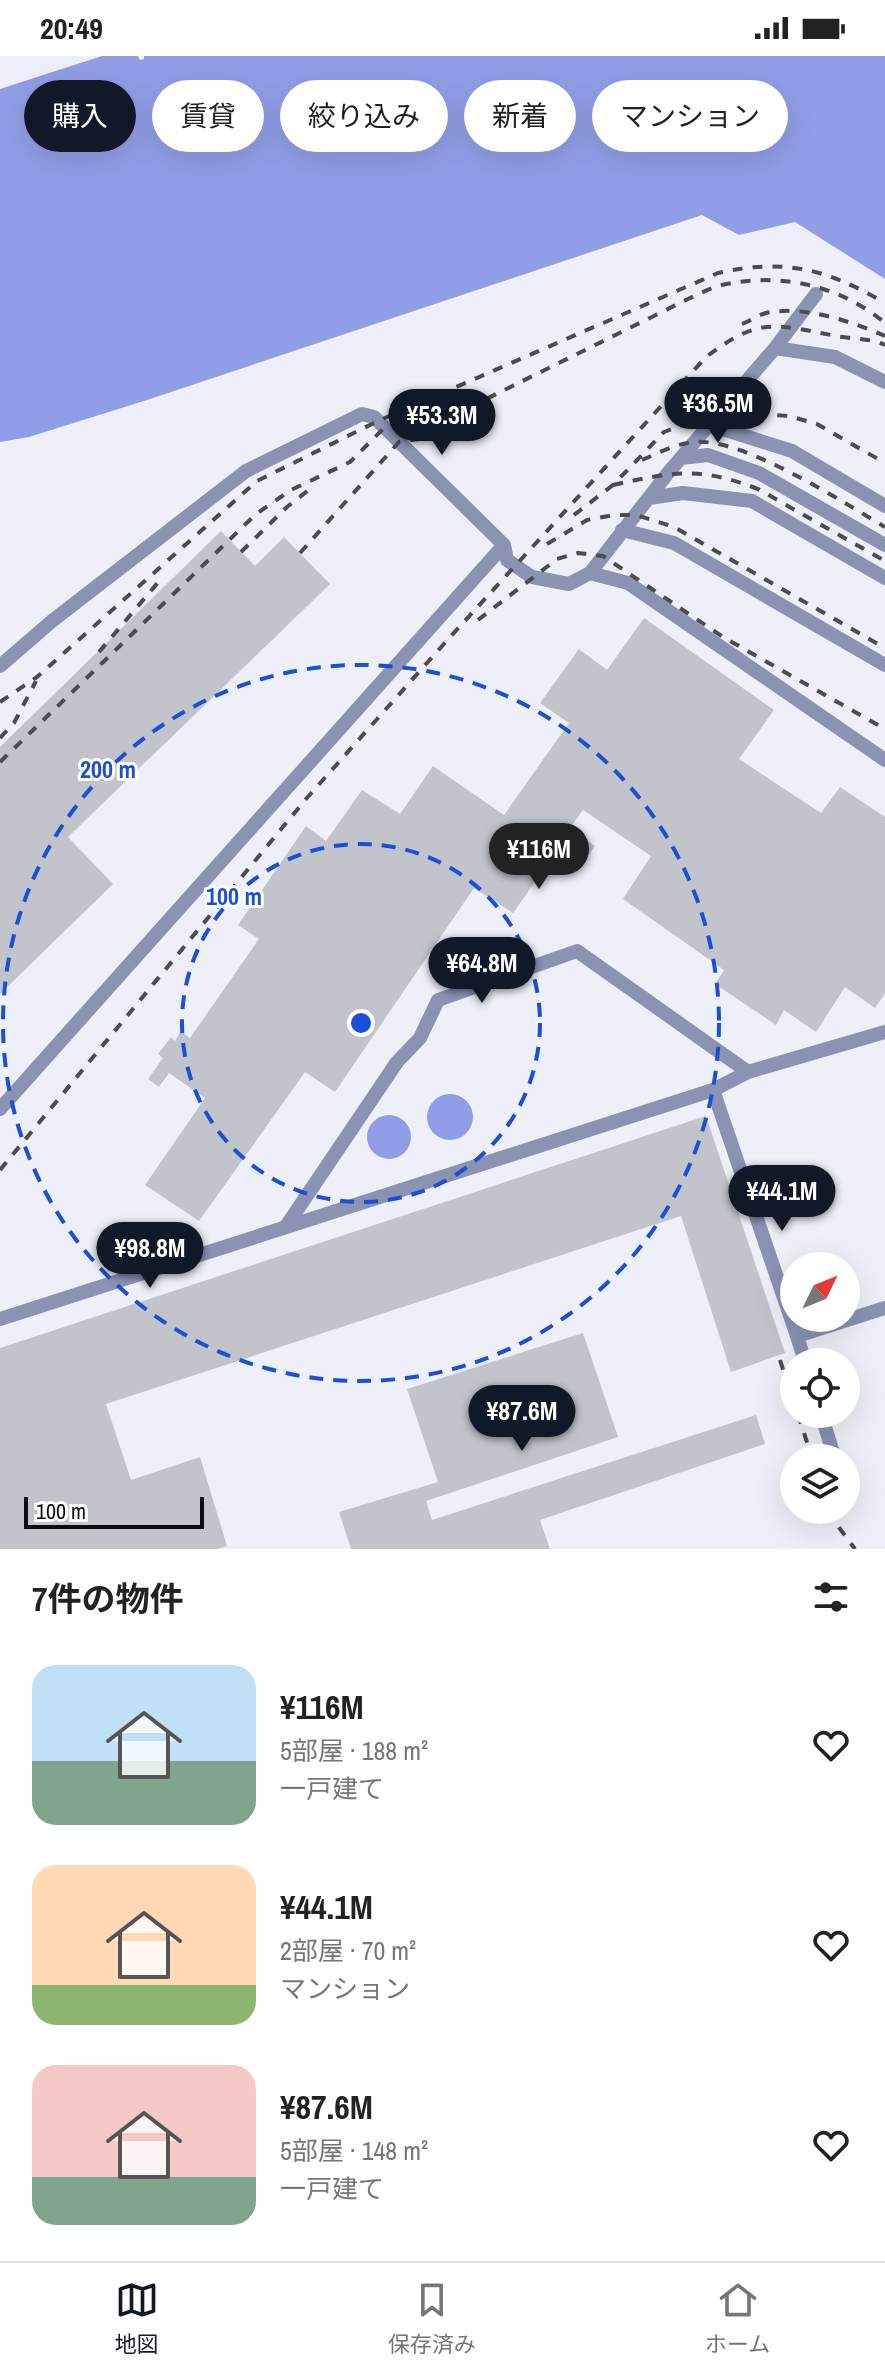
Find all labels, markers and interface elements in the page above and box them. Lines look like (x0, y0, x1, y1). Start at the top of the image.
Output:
text: 20:49 (40, 8, 103, 48)
chip: 購入 (24, 80, 136, 152)
chip: 賃貸 (152, 80, 264, 152)
chip: 絞り込み (280, 80, 448, 152)
chip: 新着 (464, 80, 576, 152)
chip: マンション (592, 80, 788, 152)
pin: ¥36.5M (653, 377, 783, 445)
text: ¥36.5M (682, 385, 754, 420)
pin: ¥53.3M (377, 389, 507, 457)
text: ¥53.3M (406, 397, 478, 432)
text: 200 m (80, 753, 136, 785)
pin: ¥116M (483, 823, 595, 891)
text: ¥116M (507, 831, 571, 866)
text: 100 m (206, 880, 262, 912)
pin: ¥64.8M (417, 937, 547, 1005)
text: ¥64.8M (446, 945, 518, 980)
centre of rings (347, 1009, 375, 1037)
pin: ¥44.1M (717, 1165, 847, 1233)
text: ¥44.1M (746, 1173, 818, 1208)
pin: ¥98.8M (85, 1222, 215, 1290)
text: ¥98.8M (114, 1230, 186, 1265)
north arrow (780, 1252, 860, 1332)
map controls (780, 1252, 860, 1524)
button: locate (780, 1348, 860, 1428)
pin: ¥87.6M (457, 1385, 587, 1453)
text: ¥87.6M (486, 1393, 558, 1428)
button: layers (780, 1444, 860, 1524)
scale bar (24, 1493, 204, 1529)
text: 100 m (36, 1496, 86, 1526)
icon: filters (809, 1575, 853, 1619)
text: 7件の物件 (32, 1576, 184, 1622)
text: ¥116M (280, 1684, 364, 1730)
icon: home (96, 1697, 192, 1793)
icon: heart (809, 1723, 853, 1767)
text: 5部屋 · 188 m² (280, 1733, 428, 1768)
text: 一戸建て (280, 1771, 384, 1806)
text: ¥44.1M (280, 1884, 373, 1930)
icon: home (96, 1897, 192, 1993)
icon: heart (809, 1923, 853, 1967)
text: 2部屋 · 70 m² (280, 1933, 416, 1968)
text: マンション (280, 1971, 410, 2006)
text: ¥87.6M (280, 2084, 373, 2130)
icon: home (96, 2097, 192, 2193)
icon: heart (809, 2123, 853, 2167)
text: 5部屋 · 148 m² (280, 2133, 428, 2168)
text: 一戸建て (280, 2171, 384, 2206)
tab: 地図 (115, 2278, 159, 2359)
tab: 保存済み (388, 2278, 476, 2359)
tab: ホーム (705, 2278, 770, 2359)

